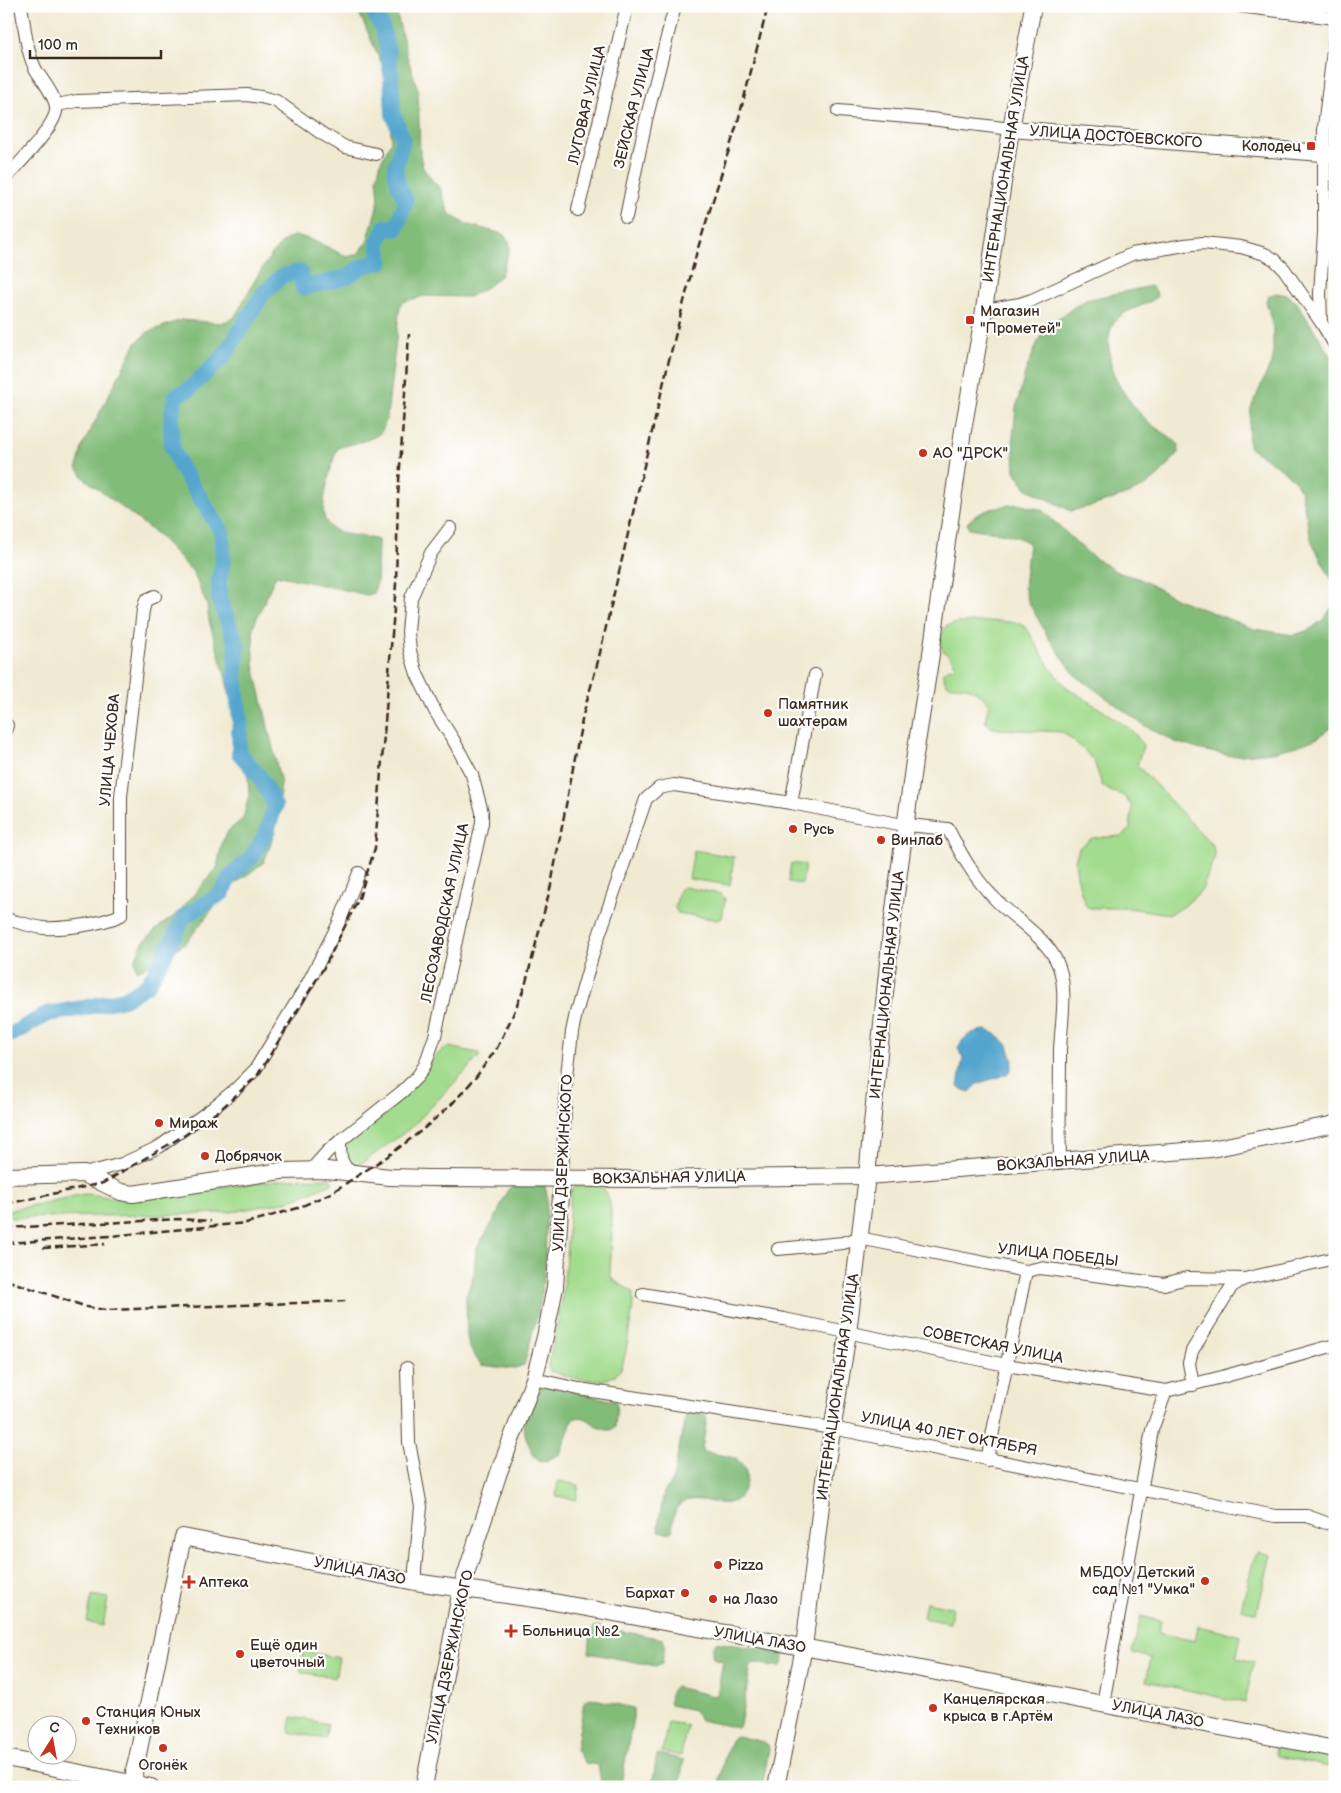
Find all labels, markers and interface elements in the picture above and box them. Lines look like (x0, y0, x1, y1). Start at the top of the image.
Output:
scale bar (30, 28, 161, 60)
text: 100 m (38, 36, 78, 55)
street label: ЛУГОВАЯ УЛИЦА (564, 43, 610, 167)
street label: ЗЕЙСКАЯ УЛИЦА (610, 45, 658, 171)
street label: ИНТЕРНАЦИОНАЛЬНАЯ УЛИЦА (979, 53, 1033, 284)
street label: УЛИЦА ДОСТОЕВСКОГО (1029, 121, 1203, 153)
place label: Колодец (1241, 137, 1301, 156)
marker: Колодец (1305, 140, 1317, 152)
place label: Магазин "Прометей" (980, 302, 1061, 338)
marker: Магазин "Прометей" (964, 314, 976, 326)
place label: АО "ДРСК" (932, 444, 1008, 463)
marker: АО "ДРСК" (917, 447, 929, 459)
street label: УЛИЦА ЧЕХОВА (96, 692, 124, 807)
place label: Памятник шахтерам (778, 695, 848, 731)
marker: Памятник шахтерам (762, 707, 774, 719)
place label: Русь (803, 820, 835, 839)
street label: ЛЕСОЗАВОДСКАЯ УЛИЦА (416, 821, 473, 1005)
marker: Русь (787, 823, 799, 835)
place label: Винлаб (891, 831, 943, 850)
marker: Винлаб (875, 834, 887, 846)
street label: ИНТЕРНАЦИОНАЛЬНАЯ УЛИЦА (866, 869, 909, 1100)
street label: УЛИЦА ДЗЕРЖИНСКОГО (549, 1074, 577, 1252)
place label: Мираж (169, 1114, 218, 1133)
marker: Мираж (153, 1117, 165, 1129)
street label: ВОКЗАЛЬНАЯ УЛИЦА (996, 1146, 1151, 1176)
place label: Добрячок (215, 1147, 282, 1166)
marker: Добрячок (199, 1150, 211, 1162)
street label: ВОКЗАЛЬНАЯ УЛИЦА (592, 1167, 747, 1189)
street label: УЛИЦА ПОБЕДЫ (997, 1239, 1119, 1271)
street label: ИНТЕРНАЦИОНАЛЬНАЯ УЛИЦА (813, 1271, 863, 1502)
street label: СОВЕТСКАЯ УЛИЦА (921, 1322, 1066, 1368)
street label: УЛИЦА 40 ЛЕТ ОКТЯБРЯ (859, 1408, 1039, 1460)
street label: УЛИЦА ЛАЗО (312, 1553, 408, 1589)
place label: Pizza (728, 1556, 764, 1575)
marker: Pizza (712, 1559, 724, 1571)
place label: МБДОУ Детский сад №1 "Умка" (1080, 1563, 1195, 1599)
street label: УЛИЦА ДЗЕРЖИНСКОГО (422, 1568, 478, 1746)
place label: Аптека (198, 1573, 249, 1592)
marker: МБДОУ Детский сад №1 "Умка" (1199, 1575, 1211, 1587)
marker: Аптека (183, 1576, 195, 1588)
place label: Бархат (625, 1584, 675, 1603)
marker: Бархат (679, 1587, 691, 1599)
place label: на Лазо (723, 1590, 778, 1609)
marker: на Лазо (707, 1593, 719, 1605)
place label: Больница №2 (522, 1622, 620, 1641)
street label: УЛИЦА ЛАЗО (712, 1623, 808, 1657)
marker: Больница №2 (504, 1624, 518, 1638)
place label: Ещё один цветочный (250, 1636, 325, 1672)
marker: Ещё один цветочный (234, 1648, 246, 1660)
place label: Канцелярская крыса в г.Артём (943, 1690, 1053, 1726)
street label: УЛИЦА ЛАЗО (1110, 1696, 1206, 1732)
marker: Канцелярская крыса в г.Артём (927, 1702, 939, 1714)
place label: Станция Юных Техников (96, 1703, 201, 1739)
marker: Станция Юных Техников (80, 1715, 92, 1727)
north arrow (28, 1716, 78, 1766)
text: С (48, 1718, 61, 1737)
marker: Огонёк (157, 1742, 169, 1754)
place label: Огонёк (139, 1756, 187, 1775)

